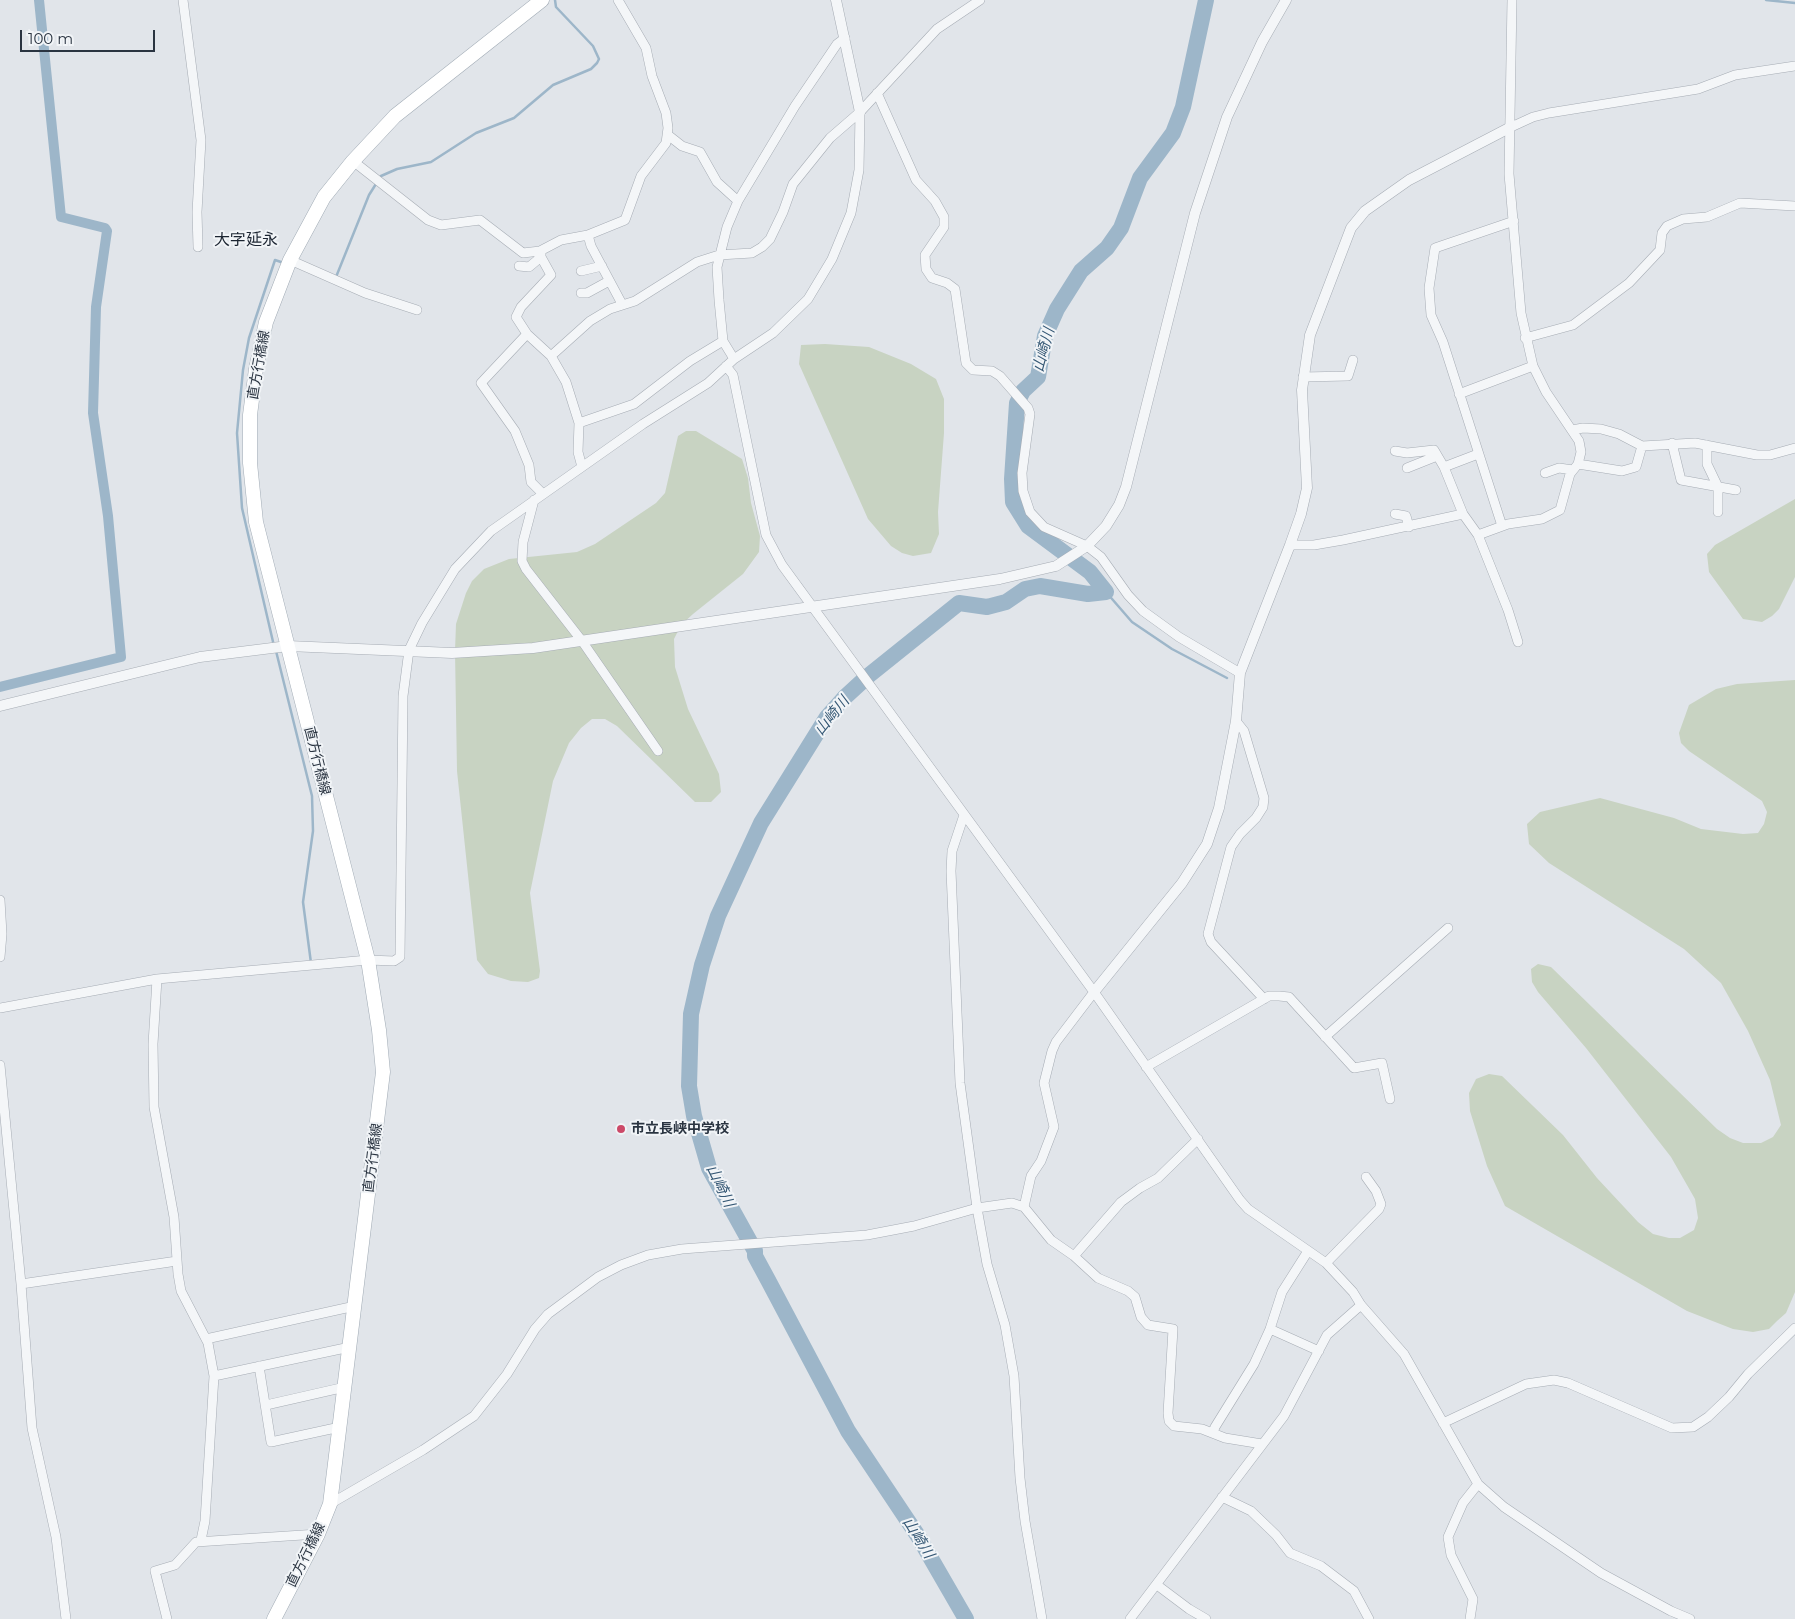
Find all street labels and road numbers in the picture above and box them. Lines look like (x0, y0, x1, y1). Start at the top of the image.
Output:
street label: 直方行橋線 (245, 329, 273, 401)
street label: 直方行橋線 (300, 725, 334, 797)
street label: 直方行橋線 (360, 1122, 386, 1194)
street label: 直方行橋線 (283, 1520, 329, 1590)

